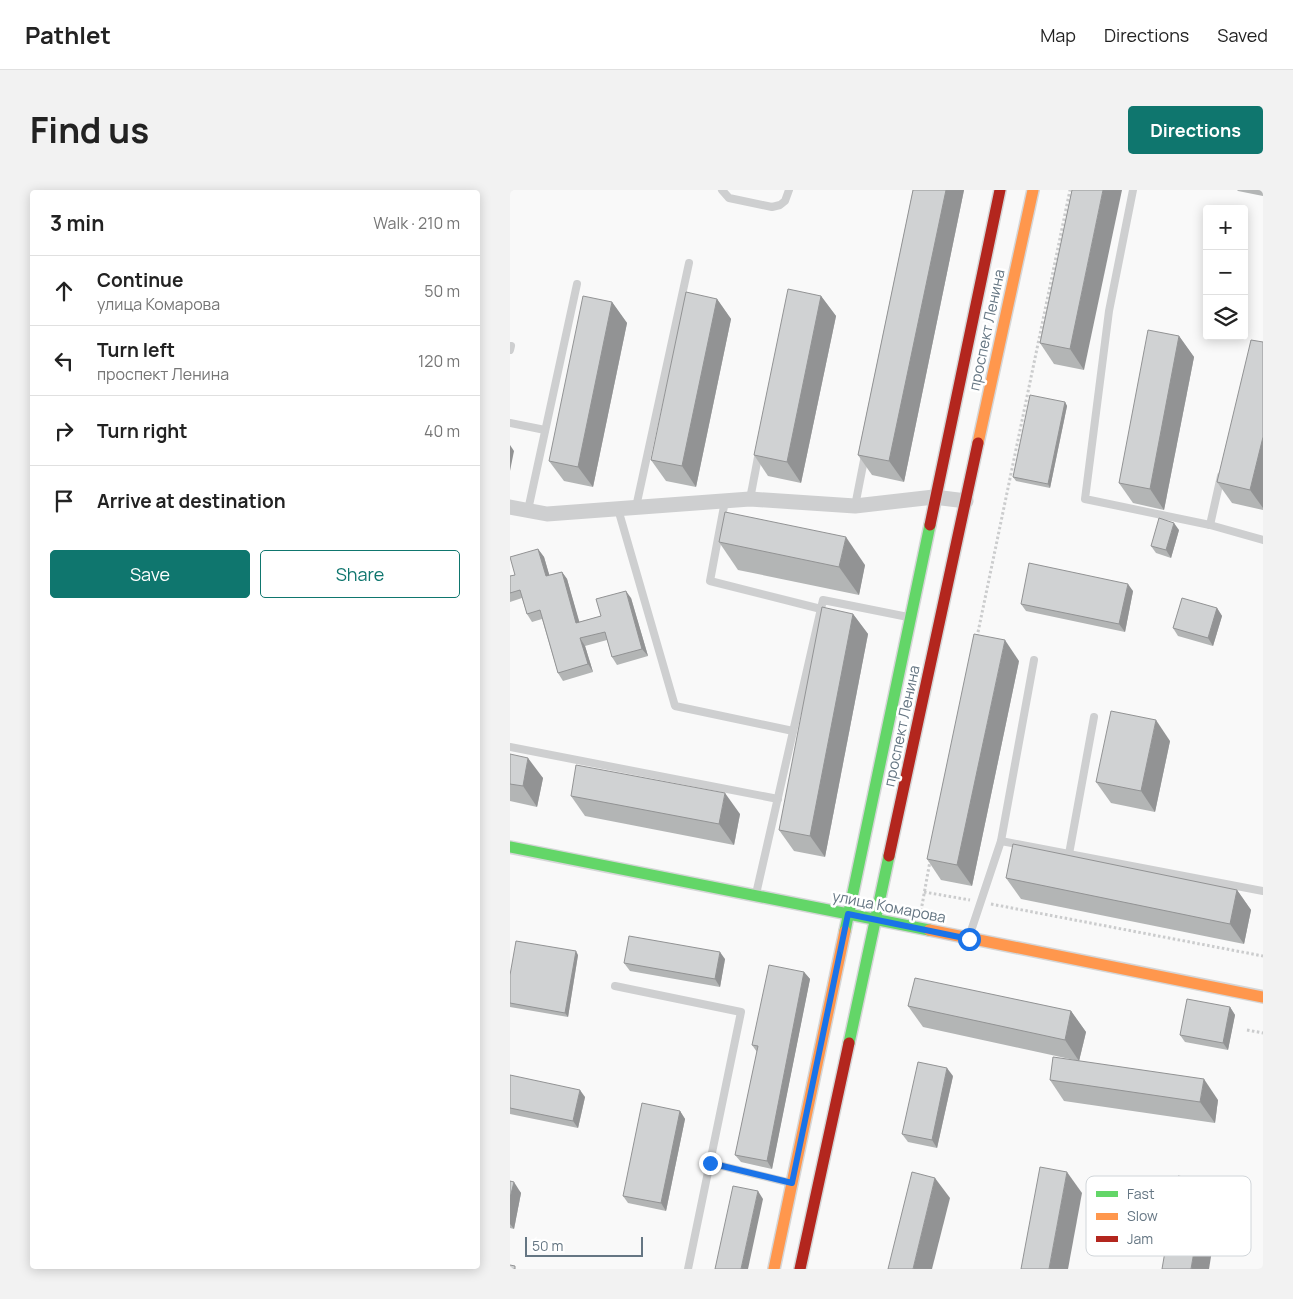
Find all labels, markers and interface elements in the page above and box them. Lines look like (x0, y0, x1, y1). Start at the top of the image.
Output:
text: Pathlet (25, 18, 111, 51)
text: Map (1040, 23, 1076, 47)
text: Directions (1104, 23, 1189, 47)
text: Saved (1217, 23, 1268, 47)
text: Find us (30, 106, 149, 154)
button: Directions (1128, 106, 1263, 154)
map controls (1203, 205, 1248, 340)
button: + (1203, 205, 1248, 250)
text: 3 min (50, 209, 104, 237)
text: Walk · 210 m (373, 212, 460, 234)
button: − (1203, 250, 1248, 295)
text: Continue (97, 267, 183, 293)
street label: проспект Ленина (963, 267, 1010, 393)
icon: ahead (50, 277, 78, 305)
text: 50 m (424, 280, 460, 302)
text: улица Комарова (97, 293, 220, 315)
button: layers (1203, 295, 1248, 340)
text: Turn left (97, 337, 175, 363)
icon: left (50, 347, 78, 375)
text: 120 m (418, 350, 460, 372)
text: проспект Ленина (97, 363, 229, 385)
icon: right (50, 417, 78, 445)
text: Turn right (97, 418, 187, 444)
text: 40 m (424, 420, 460, 442)
icon: arrive (50, 487, 78, 515)
text: Arrive at destination (97, 488, 286, 514)
button: Save (50, 550, 250, 598)
button: Share (260, 550, 460, 598)
street label: проспект Ленина (878, 663, 925, 789)
street label: улица Комарова (830, 885, 948, 928)
route start (958, 928, 981, 951)
route end (699, 1152, 722, 1175)
legend (1086, 1176, 1251, 1256)
text: Fast (1127, 1184, 1155, 1203)
text: Slow (1127, 1206, 1158, 1225)
text: Jam (1127, 1229, 1153, 1248)
scale bar (525, 1234, 642, 1257)
text: 50 m (532, 1236, 563, 1255)

